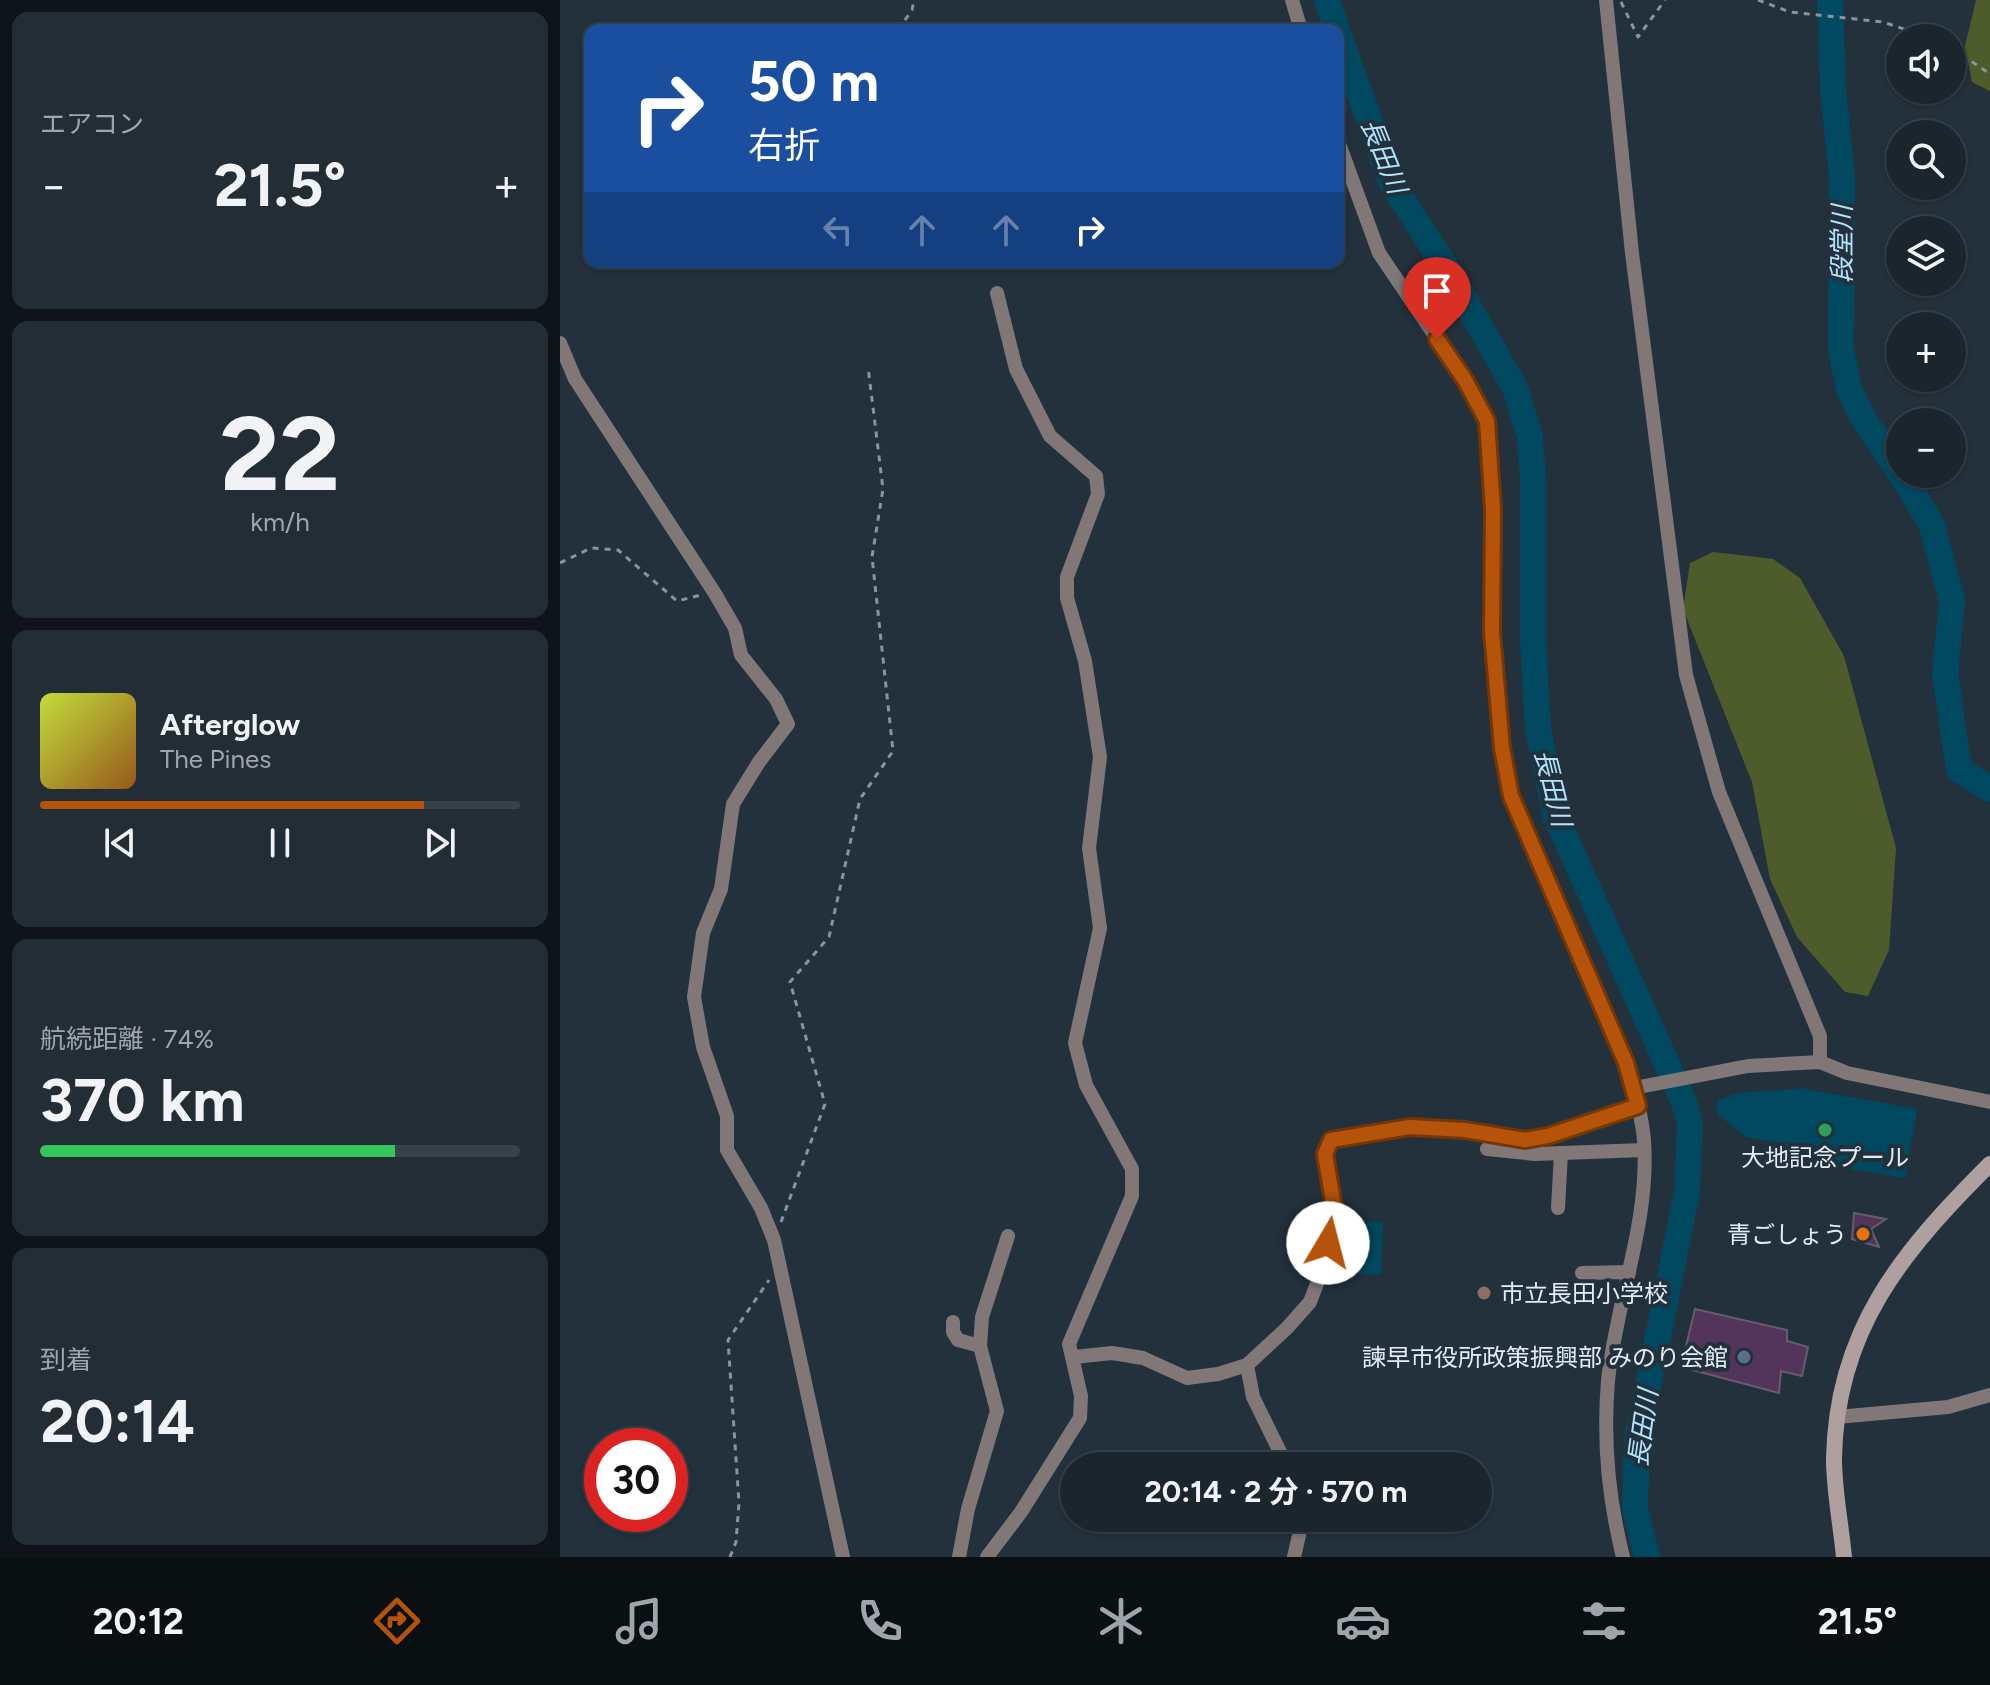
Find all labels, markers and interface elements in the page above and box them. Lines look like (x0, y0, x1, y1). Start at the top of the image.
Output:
map controls (1886, 24, 1966, 488)
button: sound (1886, 24, 1966, 104)
text: 50 m (748, 48, 879, 115)
icon: right (616, 56, 720, 160)
text: エアコン (40, 108, 144, 140)
water label: 長田川 (1355, 114, 1415, 201)
button: search (1886, 120, 1966, 200)
text: 右折 (748, 124, 820, 167)
text: 21.5° (214, 149, 346, 221)
text: − (40, 159, 67, 212)
text: + (493, 159, 520, 212)
water label: 段堂川 (1826, 202, 1858, 283)
icon: left (816, 208, 860, 252)
icon: ahead (900, 208, 944, 252)
icon: ahead (984, 208, 1028, 252)
icon: right (1068, 208, 1112, 252)
button: layers (1886, 216, 1966, 296)
pin (1403, 257, 1471, 339)
icon: arrive (1415, 269, 1459, 313)
button: + (1886, 312, 1966, 392)
text: 22 (220, 391, 340, 516)
button: − (1886, 408, 1966, 488)
text: km/h (250, 506, 310, 538)
text: Afterglow (160, 706, 300, 743)
text: The Pines (160, 743, 271, 775)
water label: 長田川 (1528, 746, 1579, 833)
icon: previous (98, 821, 142, 865)
icon: pause (258, 821, 302, 865)
icon: next (418, 821, 462, 865)
text: 航続距離 · 74% (40, 1023, 214, 1055)
text: 370 km (40, 1064, 244, 1136)
marker: 大地記念プール (1816, 1121, 1834, 1139)
place label: 大地記念プール (1741, 1143, 1909, 1172)
position arrow (1286, 1201, 1370, 1285)
place label: 青ごしょう (1727, 1220, 1847, 1249)
marker: 青ごしょう (1854, 1225, 1872, 1243)
place label: 市立長田小学校 (1500, 1279, 1668, 1308)
marker: 市立長田小学校 (1475, 1284, 1493, 1302)
place label: 諫早市役所政策振興部 みのり会館 (1362, 1343, 1728, 1372)
text: 到着 (40, 1344, 92, 1376)
marker: 諫早市役所政策振興部 みのり会館 (1735, 1348, 1753, 1366)
water label: 長田川 (1622, 1384, 1665, 1469)
text: 20:14 (40, 1385, 195, 1457)
speed limit sign: 30 (584, 1428, 688, 1532)
text: 20:14 · 2 分 · 570 m (1144, 1473, 1408, 1510)
icon: directions (369, 1593, 425, 1649)
icon: music (611, 1593, 667, 1649)
icon: phone (852, 1593, 908, 1649)
icon: climate (1093, 1593, 1149, 1649)
icon: car (1335, 1593, 1391, 1649)
icon: filters (1576, 1593, 1632, 1649)
text: 20:12 (93, 1600, 184, 1643)
text: 21.5° (1818, 1600, 1897, 1643)

